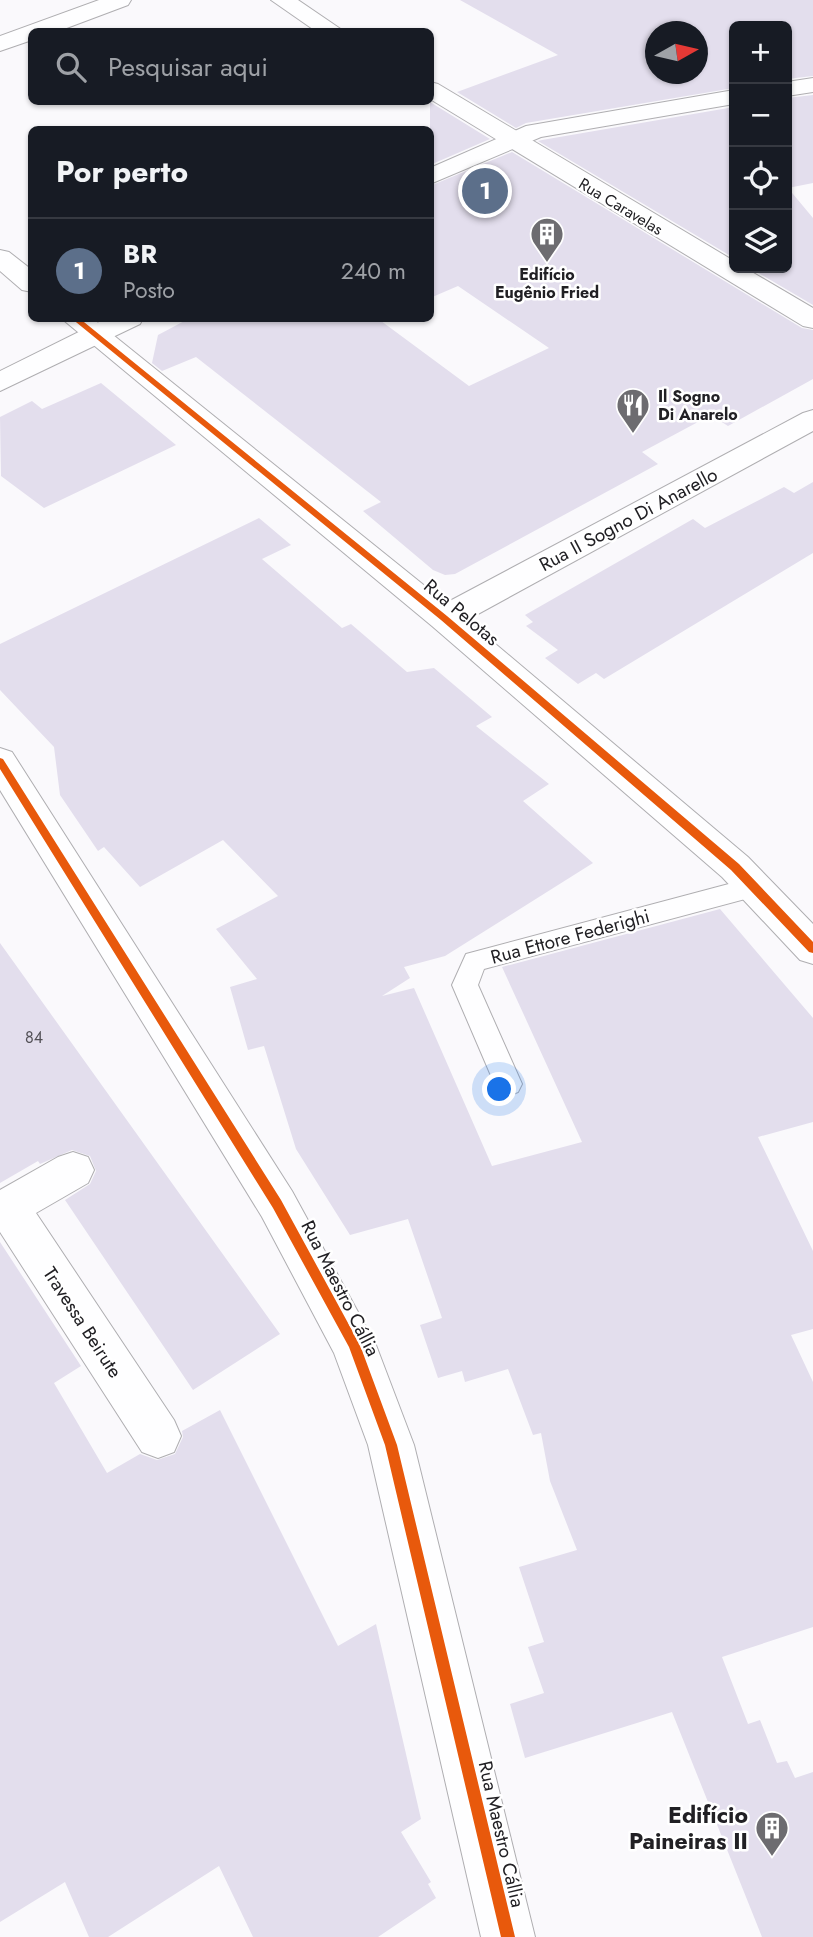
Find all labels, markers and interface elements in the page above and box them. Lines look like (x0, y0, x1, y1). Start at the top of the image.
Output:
north arrow (645, 21, 708, 84)
map controls (729, 21, 792, 273)
button: + (729, 21, 792, 84)
search box (28, 28, 434, 105)
icon: search (52, 48, 90, 86)
text: Pesquisar aqui (108, 48, 268, 86)
button: − (729, 84, 792, 147)
button: locate (729, 147, 792, 210)
text: Por perto (56, 150, 188, 193)
pin: 1 (462, 165, 508, 217)
street label: Rua Caravelas (574, 172, 667, 241)
button: layers (729, 210, 792, 273)
building icon: Edifício Eugênio Fried (528, 215, 566, 264)
text: BR (123, 235, 157, 273)
text: 1 (73, 254, 85, 288)
text: 240 m (341, 254, 406, 288)
place label: Edifício Eugênio Fried (495, 263, 599, 304)
text: Posto (123, 273, 175, 307)
place label: Il Sogno Di Anarelo (658, 385, 738, 426)
restaurant icon: Il Sogno Di Anarelo (614, 386, 652, 435)
street label: Rua II Sogno Di Anarello (534, 461, 722, 578)
street label: Rua Pelotas (418, 573, 506, 652)
street label: Rua Ettore Federighi (488, 902, 653, 971)
house number: 84 (25, 1026, 43, 1049)
your location (482, 1072, 516, 1106)
street label: Rua Maestro Cállia (295, 1216, 386, 1361)
street label: Travessa Beirute (37, 1262, 129, 1383)
street label: Rua Maestro Cállia (472, 1758, 531, 1910)
place label: Edifício Paineiras II (629, 1798, 748, 1858)
building icon: Edifício Paineiras II (753, 1809, 791, 1858)

